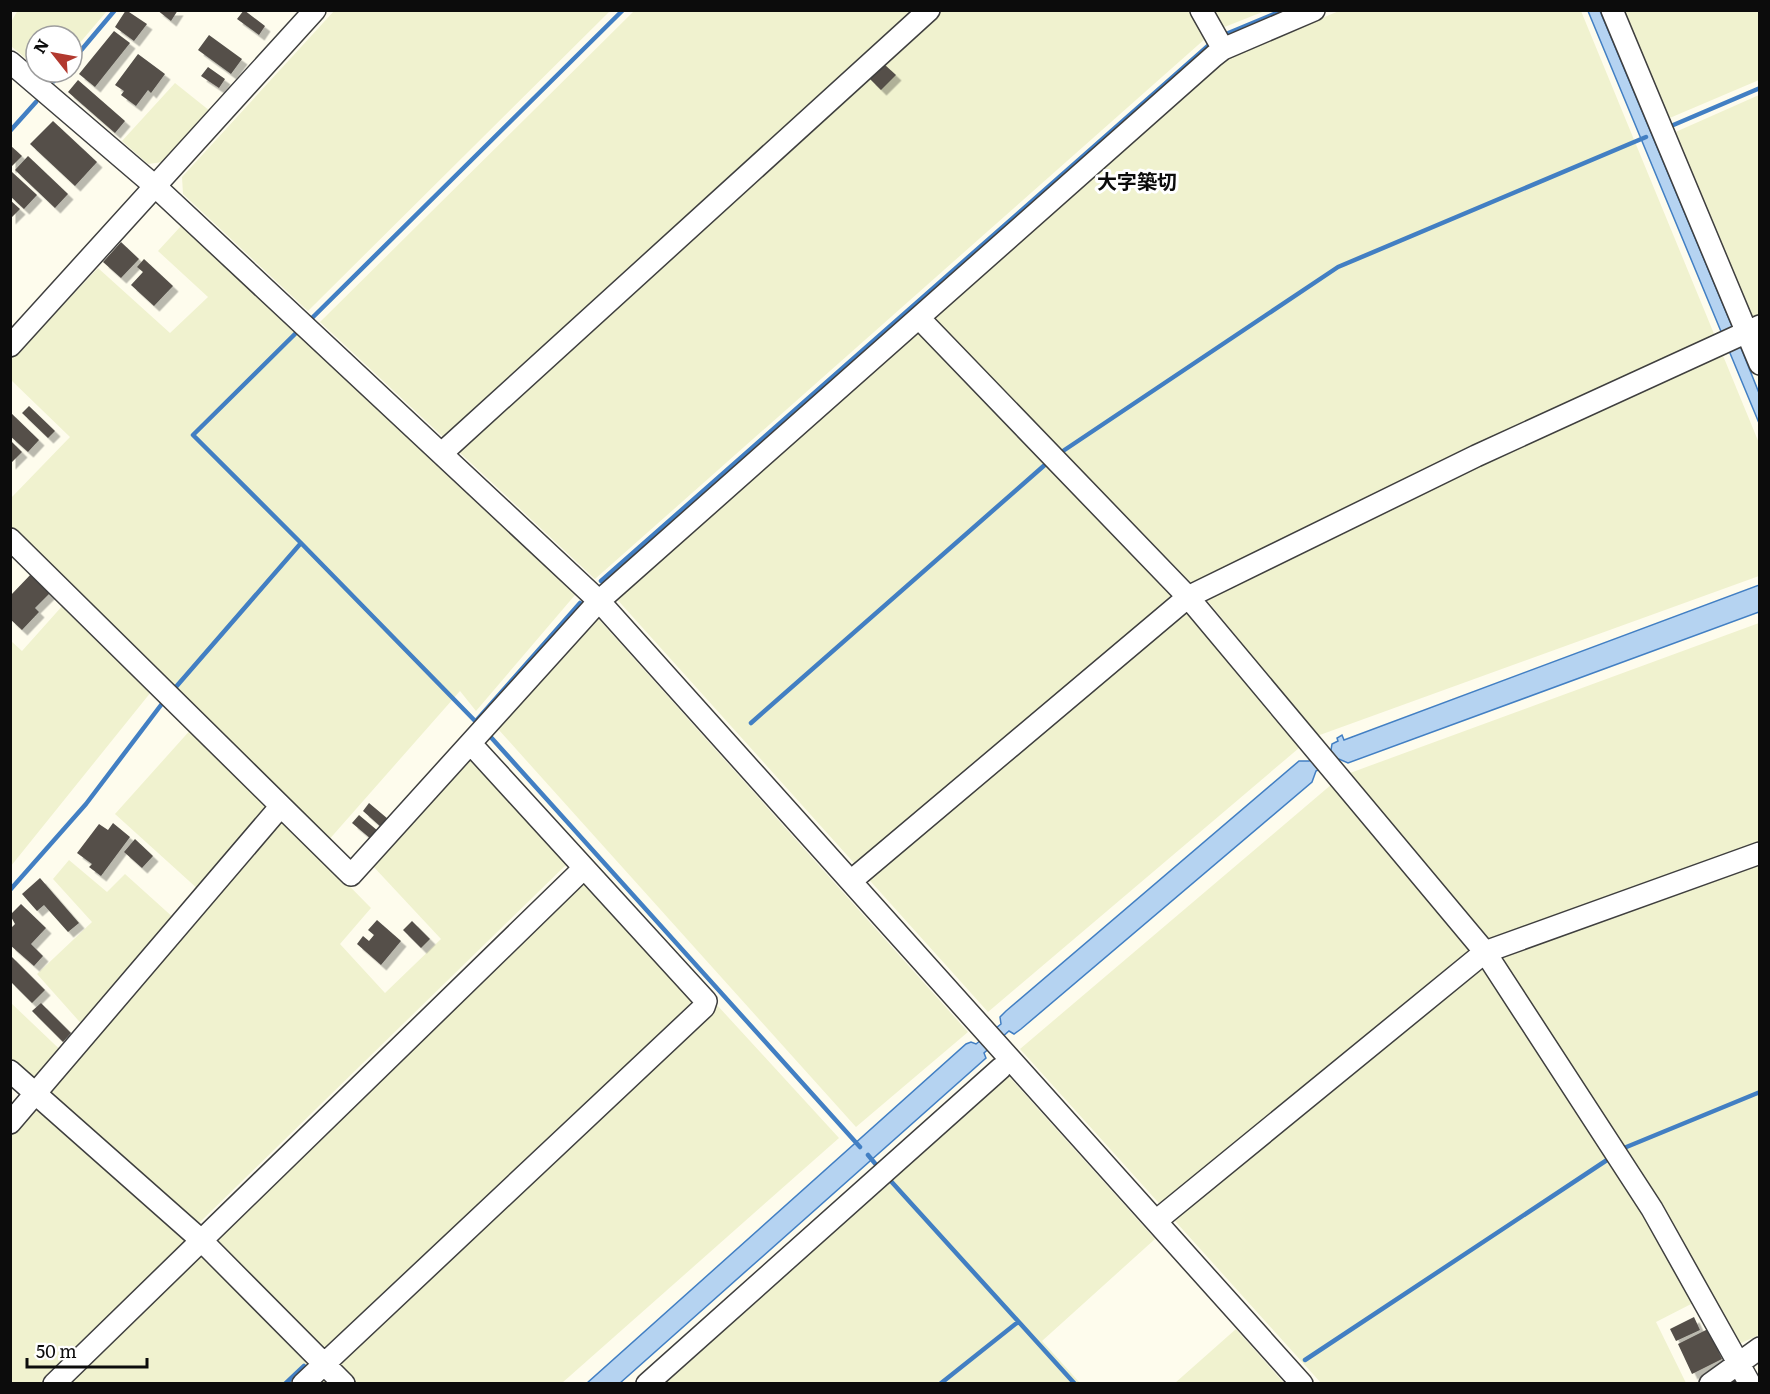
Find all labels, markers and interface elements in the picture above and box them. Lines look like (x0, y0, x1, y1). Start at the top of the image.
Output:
north arrow (24, 24, 84, 84)
text: N (27, 34, 54, 58)
district label: 大字築切 (1097, 165, 1177, 195)
scale bar (27, 1331, 147, 1369)
text: 50 m (36, 1337, 77, 1364)

